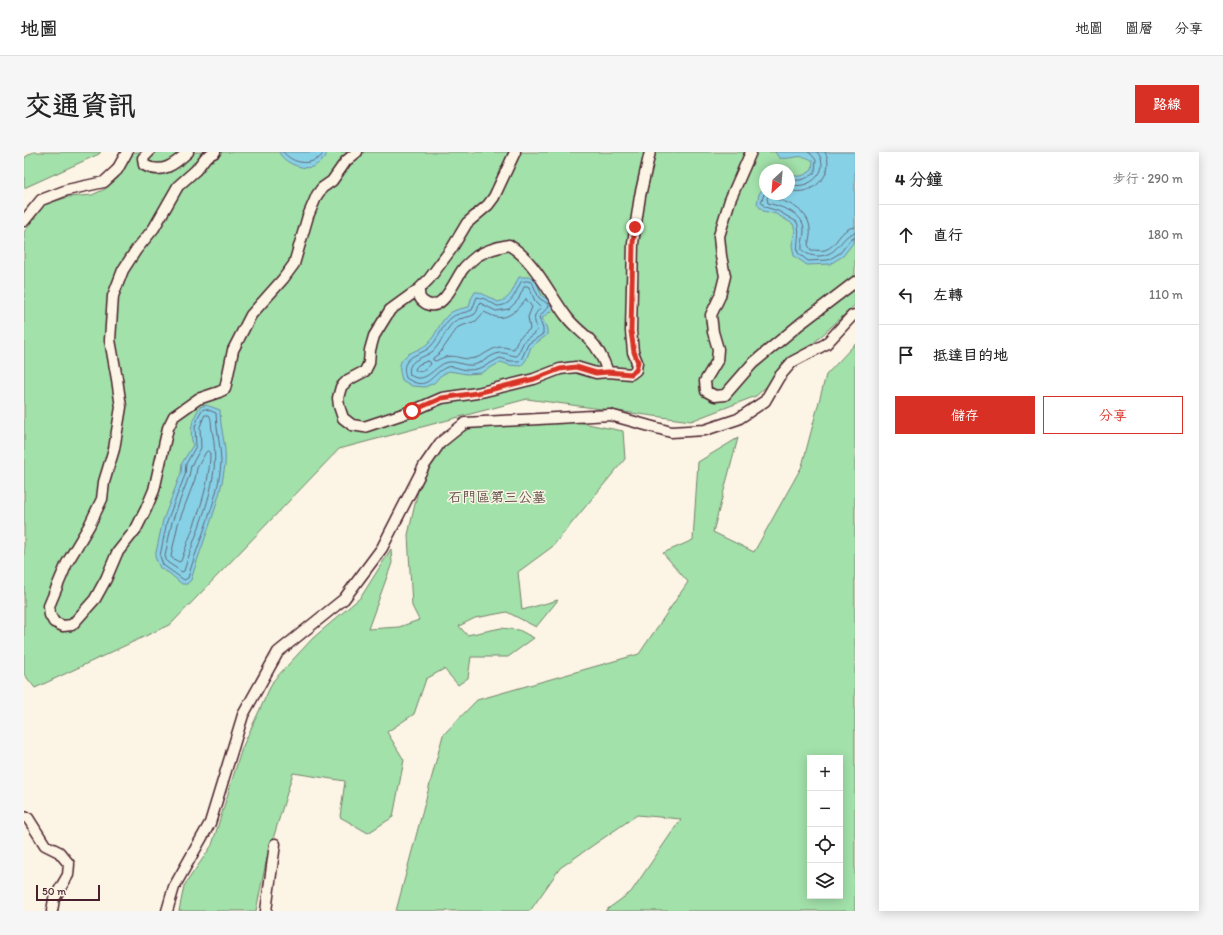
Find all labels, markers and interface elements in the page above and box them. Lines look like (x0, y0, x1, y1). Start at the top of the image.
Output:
text: 地圖 (20, 17, 58, 40)
text: 地圖 (1075, 20, 1103, 37)
text: 圖層 (1125, 20, 1153, 37)
text: 分享 (1175, 20, 1203, 37)
button: 路線 (1135, 85, 1199, 123)
text: 交通資訊 (24, 88, 136, 122)
north arrow (759, 164, 795, 200)
text: 4 分鐘 (895, 169, 943, 189)
text: 步行 · 290 m (1113, 171, 1183, 186)
route end (626, 218, 644, 236)
icon: ahead (895, 224, 917, 246)
text: 直行 (933, 226, 963, 244)
text: 180 m (1148, 227, 1183, 242)
icon: left (895, 284, 917, 306)
text: 左轉 (933, 286, 963, 304)
text: 110 m (1149, 287, 1183, 302)
icon: arrive (895, 344, 917, 366)
text: 抵達目的地 (933, 346, 1008, 364)
button: 儲存 (895, 396, 1035, 434)
button: 分享 (1043, 396, 1183, 434)
route start (403, 402, 421, 420)
park label: 石門區第三公墓 (448, 489, 546, 506)
map controls (807, 755, 843, 899)
button: + (807, 755, 843, 791)
button: − (807, 791, 843, 827)
button: locate (807, 827, 843, 863)
button: layers (807, 863, 843, 899)
scale bar (36, 883, 100, 902)
text: 50 m (42, 885, 66, 898)

